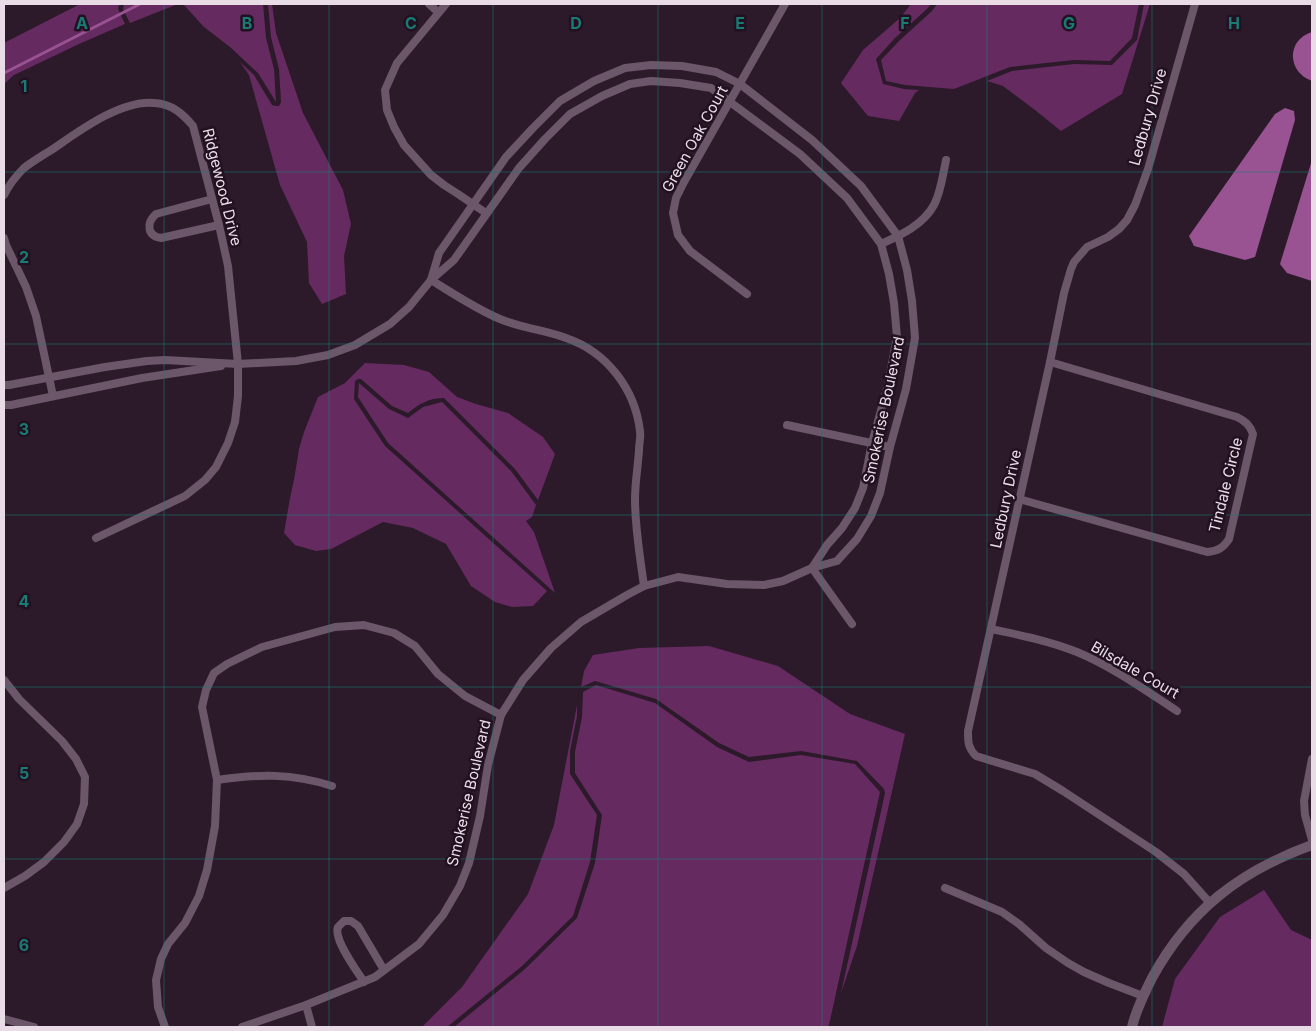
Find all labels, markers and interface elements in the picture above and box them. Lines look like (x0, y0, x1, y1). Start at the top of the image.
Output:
text: A (76, 13, 88, 33)
text: B (242, 13, 252, 33)
text: C (405, 13, 417, 33)
text: D (570, 13, 582, 33)
text: E (735, 13, 745, 33)
text: F (900, 13, 910, 33)
text: G (1063, 13, 1075, 33)
text: H (1228, 13, 1240, 33)
street label: Ledbury Drive (1125, 66, 1170, 168)
text: 1 (21, 76, 27, 96)
street label: Green Oak Court (657, 82, 732, 195)
street label: Ridgewood Drive (199, 126, 246, 248)
text: 2 (19, 247, 29, 267)
street label: Smokerise Boulevard (859, 335, 908, 485)
text: 3 (19, 419, 29, 439)
street label: Tindale Circle (1205, 435, 1247, 534)
street label: Ledbury Drive (986, 448, 1025, 550)
text: 4 (19, 591, 30, 611)
street label: Bilsdale Court (1088, 637, 1183, 703)
street label: Smokerise Boulevard (442, 718, 495, 868)
text: 5 (19, 763, 29, 783)
text: 6 (19, 935, 29, 955)

